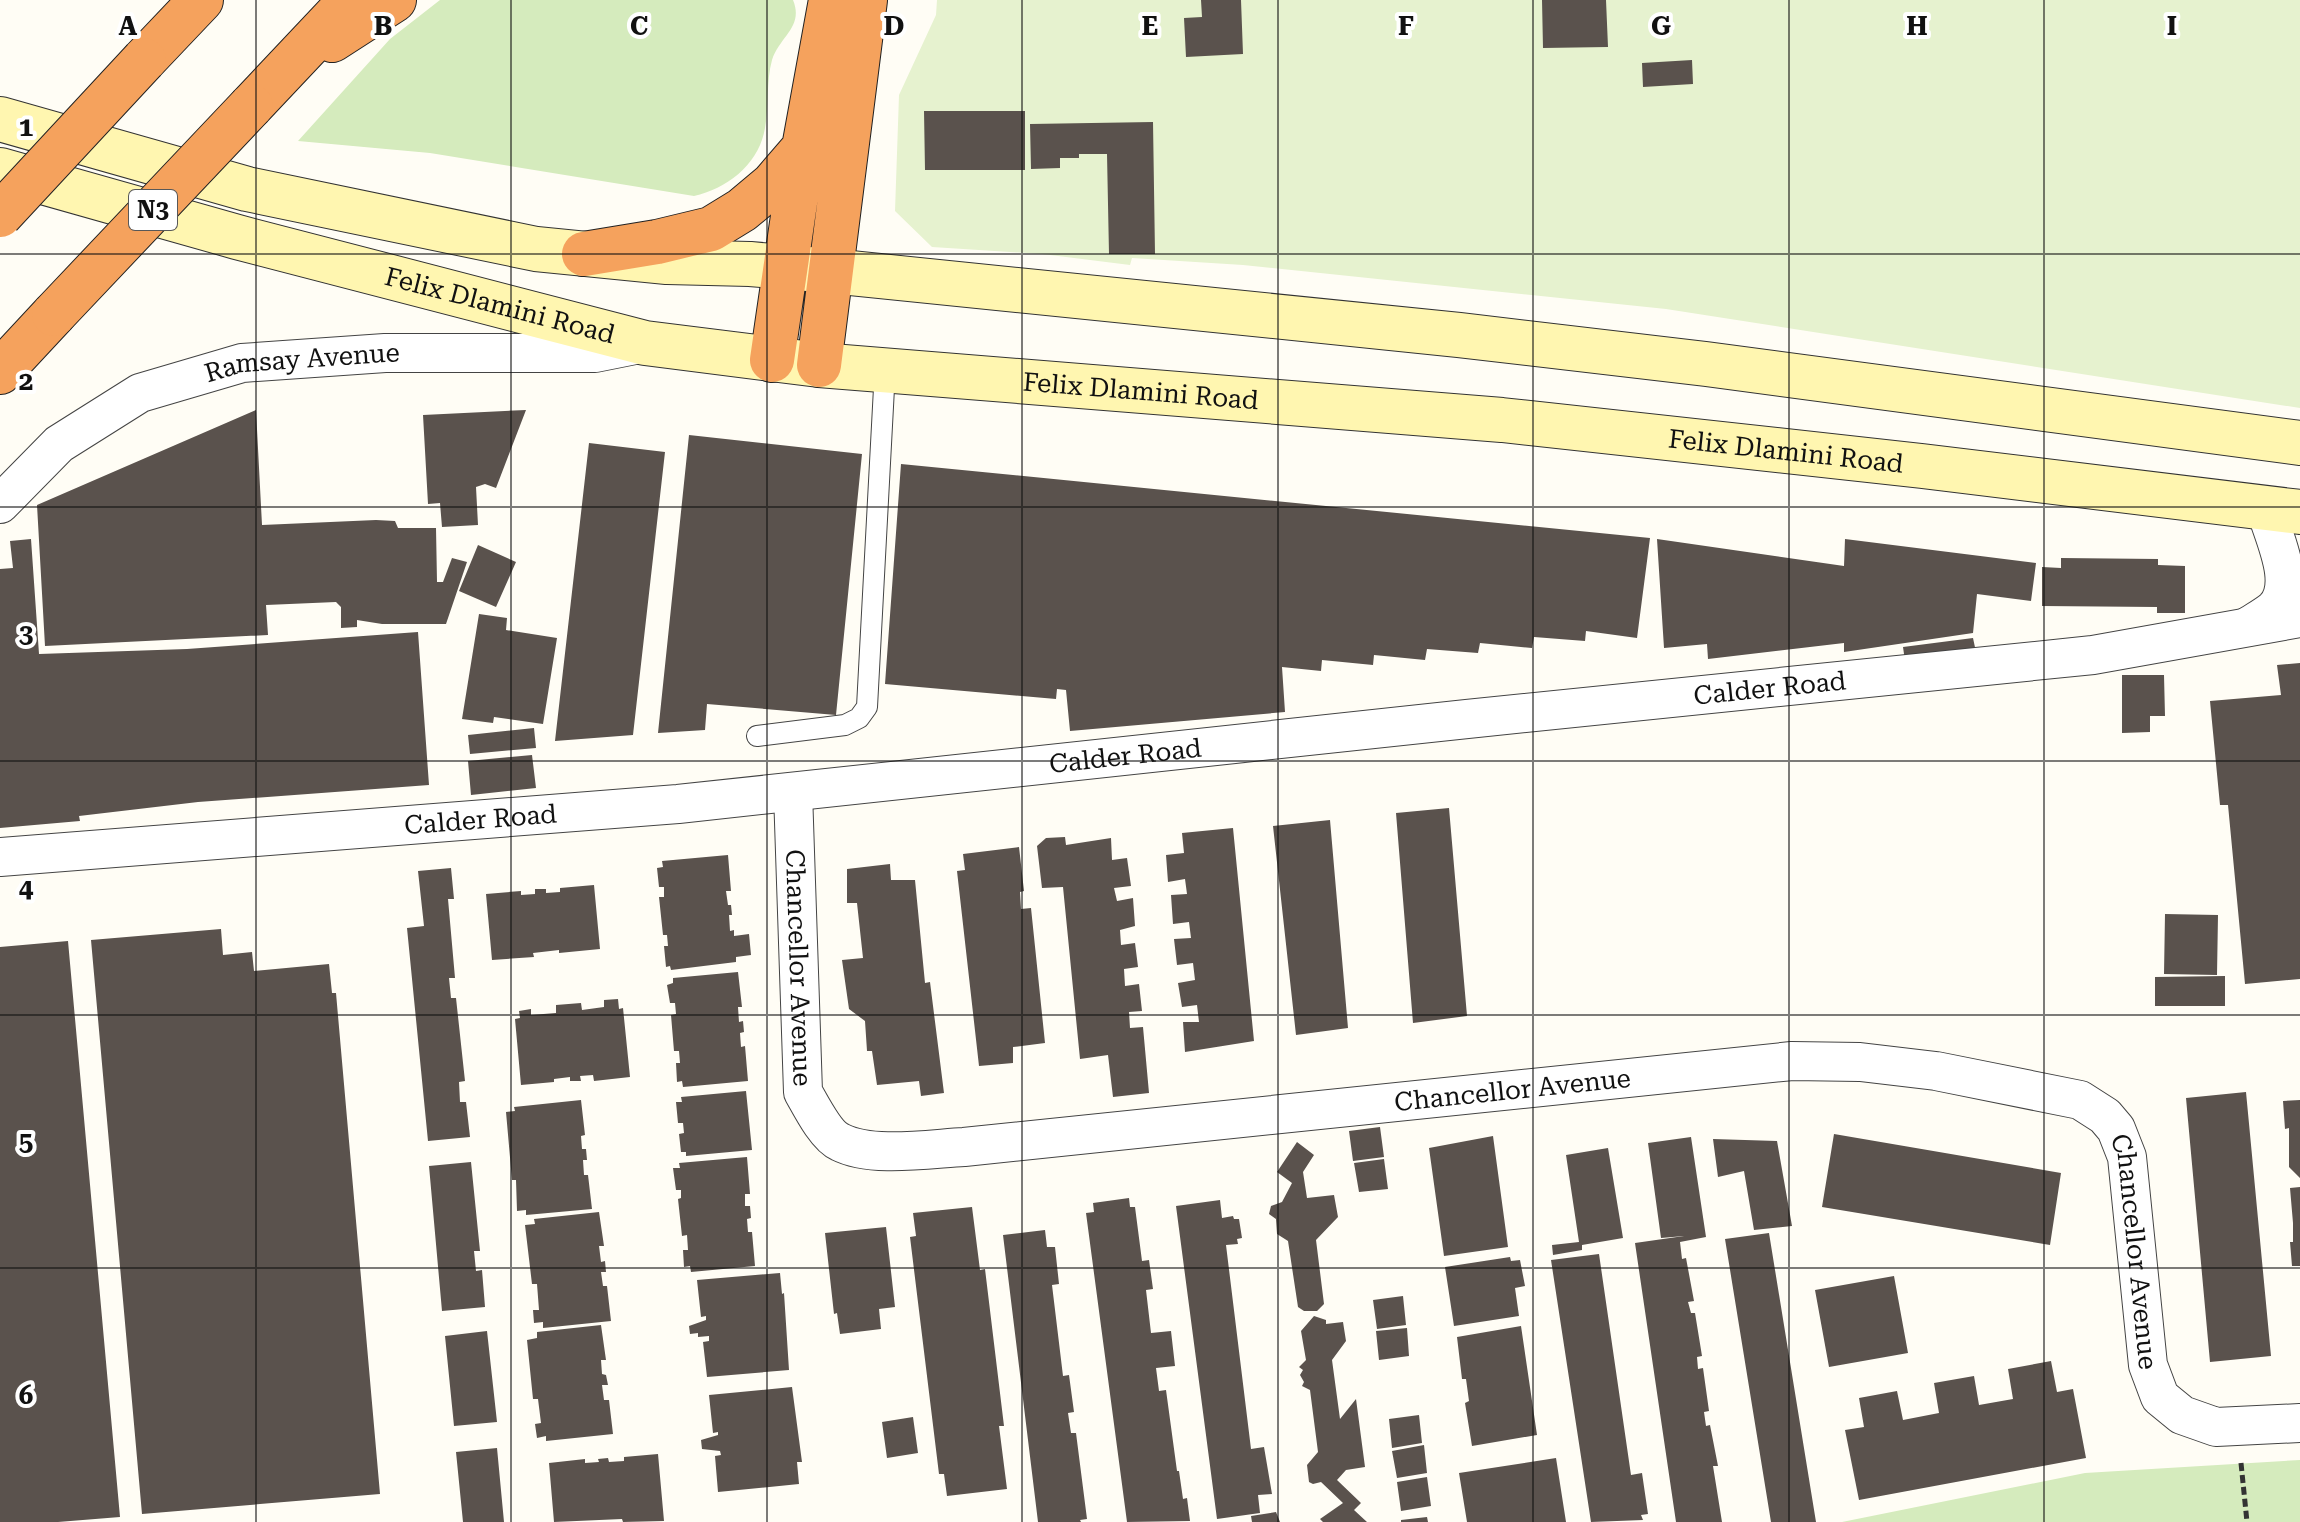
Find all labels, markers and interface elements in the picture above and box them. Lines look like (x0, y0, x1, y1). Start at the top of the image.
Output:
text: A (119, 11, 138, 41)
text: B (374, 11, 392, 41)
text: C (630, 11, 648, 41)
text: D (884, 11, 904, 41)
text: E (1142, 11, 1158, 41)
text: F (1398, 11, 1414, 41)
text: G (1651, 11, 1671, 41)
text: H (1906, 11, 1928, 41)
text: I (2167, 11, 2177, 41)
text: 1 (19, 112, 33, 142)
road number: N3 (129, 190, 177, 230)
street label: Felix Dlamini Road (382, 261, 618, 350)
street label: Ramsay Avenue (201, 338, 400, 388)
text: 2 (19, 366, 33, 396)
street label: Felix Dlamini Road (1022, 366, 1260, 415)
street label: Felix Dlamini Road (1667, 423, 1905, 479)
text: 3 (19, 619, 33, 649)
street label: Calder Road (1692, 665, 1848, 711)
street label: Calder Road (1048, 733, 1203, 779)
street label: Calder Road (403, 798, 558, 840)
street label: Chancellor Avenue (780, 849, 818, 1087)
text: 4 (19, 873, 34, 903)
street label: Chancellor Avenue (1393, 1063, 1632, 1117)
text: 5 (19, 1127, 33, 1157)
street label: Chancellor Avenue (2104, 1129, 2163, 1371)
text: 6 (19, 1380, 33, 1410)

